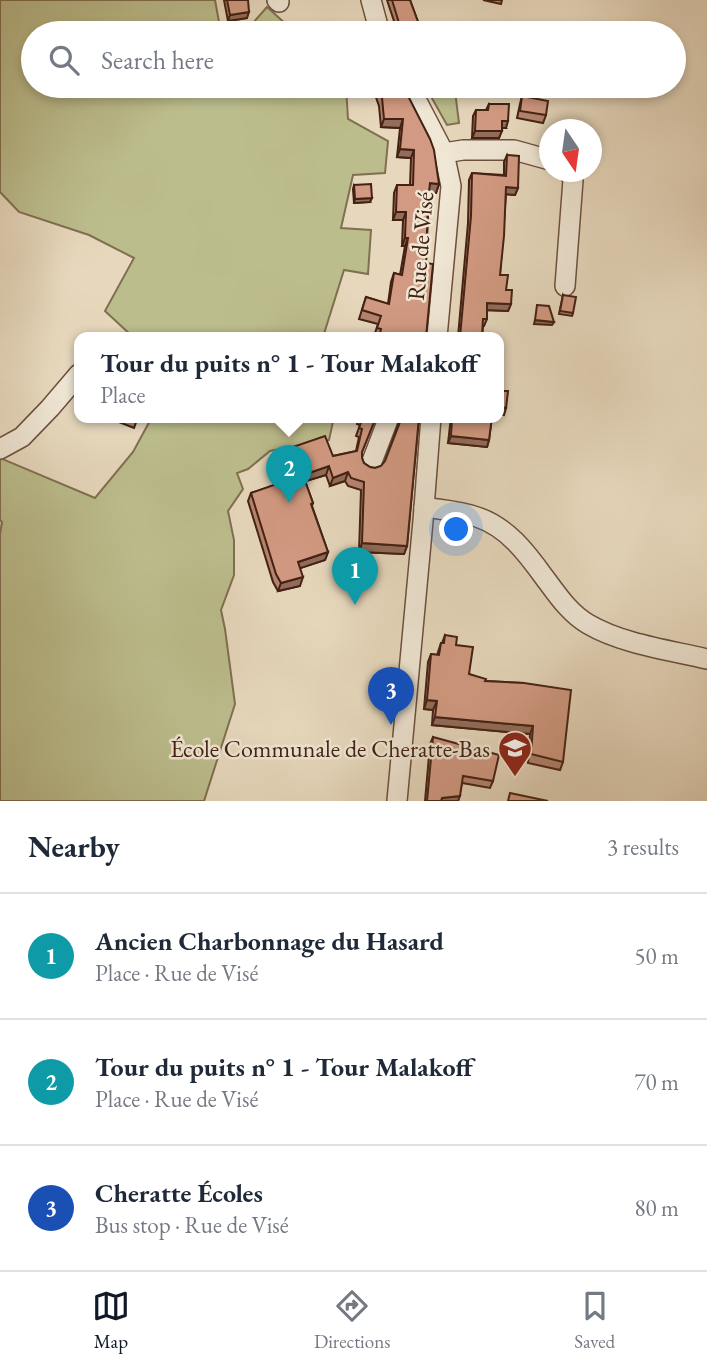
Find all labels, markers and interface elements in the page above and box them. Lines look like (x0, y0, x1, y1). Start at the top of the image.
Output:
search box (21, 21, 686, 98)
icon: search (45, 41, 83, 79)
text: Search here (101, 43, 214, 77)
north arrow (539, 119, 602, 182)
street label: Rue de Visé (400, 190, 440, 302)
popup (74, 332, 504, 423)
text: Tour du puits n° 1 - Tour Malakoff (100, 346, 478, 380)
text: Place (100, 380, 145, 410)
pin: 2 (266, 445, 312, 503)
your location (439, 512, 473, 546)
pin: 1 (332, 547, 378, 605)
pin: 3 (368, 667, 414, 725)
school or university icon: École Communale de Cheratte-Bas (496, 729, 534, 778)
place label: École Communale de Cheratte-Bas (170, 733, 490, 764)
text: Nearby (28, 827, 120, 866)
text: 3 results (607, 832, 679, 862)
text: Ancien Charbonnage du Hasard (95, 924, 444, 958)
text: 1 (45, 941, 57, 971)
text: 50 m (634, 941, 679, 971)
text: Place · Rue de Visé (95, 958, 258, 988)
text: Tour du puits n° 1 - Tour Malakoff (95, 1050, 473, 1084)
text: 2 (45, 1067, 57, 1097)
text: 70 m (634, 1067, 679, 1097)
text: Place · Rue de Visé (95, 1084, 258, 1114)
text: Cheratte Écoles (95, 1176, 263, 1210)
text: 3 (45, 1193, 57, 1223)
text: 80 m (634, 1193, 679, 1223)
text: Bus stop · Rue de Visé (95, 1210, 289, 1240)
tab: Map (92, 1287, 130, 1354)
tab: Directions (314, 1287, 390, 1354)
tab: Saved (574, 1287, 615, 1354)

